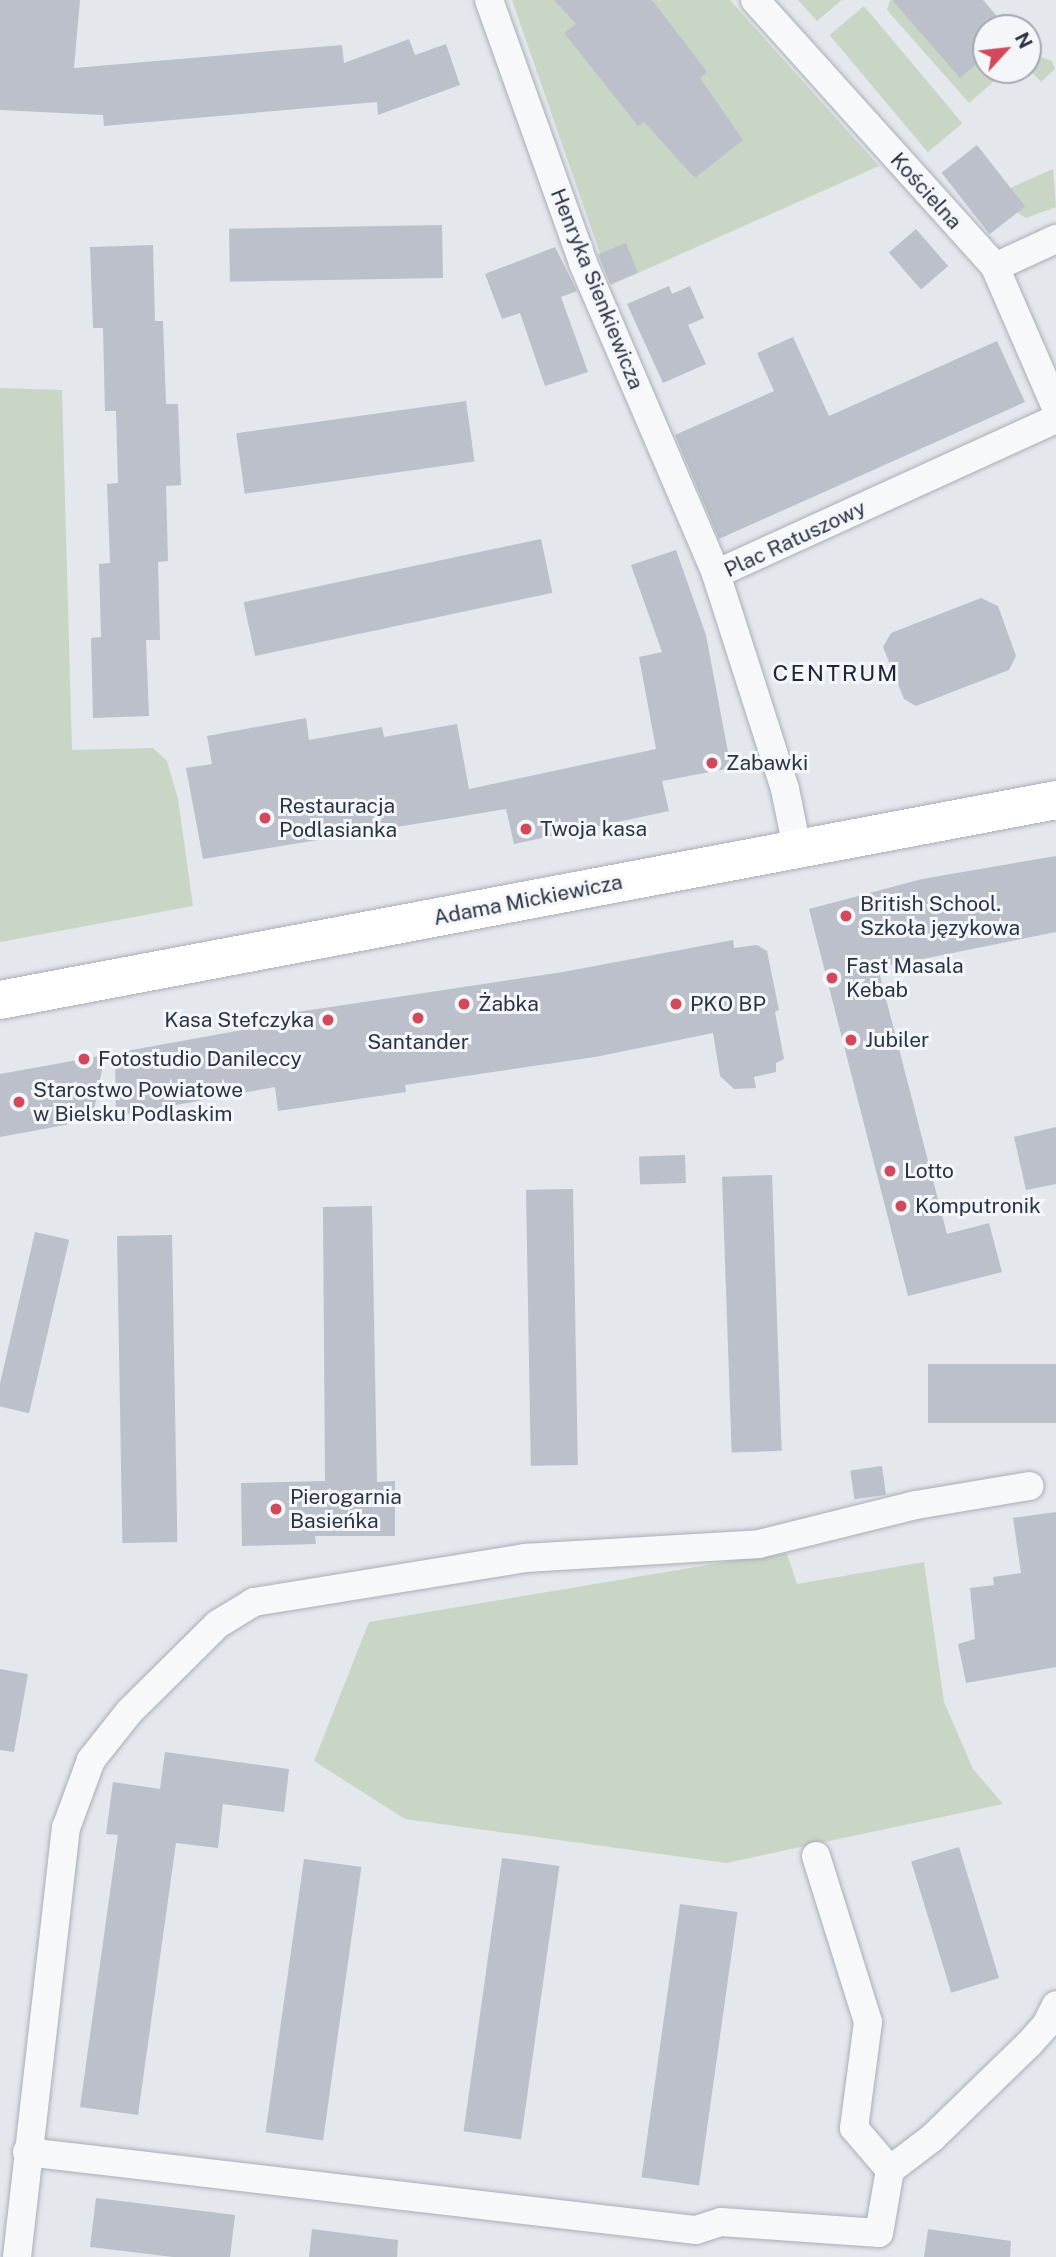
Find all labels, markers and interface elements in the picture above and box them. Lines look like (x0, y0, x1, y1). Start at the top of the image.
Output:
north arrow (972, 14, 1042, 84)
text: N (1011, 29, 1037, 52)
street label: Kościelna (885, 147, 967, 235)
street label: Henryka Sienkiewicza (545, 185, 649, 393)
street label: Plac Ratuszowy (720, 495, 870, 583)
district label: CENTRUM (773, 659, 899, 687)
place label: Zabawki (726, 750, 808, 776)
marker: Zabawki (704, 755, 720, 771)
place label: Restauracja Podlasianka (279, 793, 397, 843)
marker: Restauracja Podlasianka (257, 810, 273, 826)
place label: Twoja kasa (540, 816, 647, 842)
marker: Twoja kasa (518, 821, 534, 837)
street label: Adama Mickiewicza (431, 869, 625, 931)
place label: British School. Szkoła językowa (860, 891, 1020, 941)
marker: British School. Szkoła językowa (838, 908, 854, 924)
place label: Fast Masala Kebab (846, 953, 964, 1003)
marker: Fast Masala Kebab (824, 970, 840, 986)
place label: Żabka (478, 991, 539, 1017)
place label: PKO BP (690, 991, 766, 1017)
marker: Żabka (456, 996, 472, 1012)
marker: PKO BP (668, 996, 684, 1012)
place label: Kasa Stefczyka (164, 1007, 314, 1033)
marker: Santander (410, 1010, 426, 1026)
marker: Kasa Stefczyka (320, 1012, 336, 1028)
place label: Jubiler (865, 1027, 929, 1053)
place label: Santander (367, 1029, 469, 1055)
marker: Jubiler (843, 1032, 859, 1048)
place label: Fotostudio Danileccy (98, 1046, 302, 1072)
marker: Fotostudio Danileccy (76, 1051, 92, 1067)
place label: Starostwo Powiatowe w Bielsku Podlaskim (33, 1077, 243, 1127)
marker: Starostwo Powiatowe w Bielsku Podlaskim (11, 1094, 27, 1110)
place label: Lotto (904, 1158, 954, 1184)
marker: Lotto (882, 1163, 898, 1179)
place label: Komputronik (915, 1193, 1041, 1219)
marker: Komputronik (893, 1198, 909, 1214)
place label: Pierogarnia Basieńka (290, 1484, 402, 1534)
marker: Pierogarnia Basieńka (268, 1501, 284, 1517)

